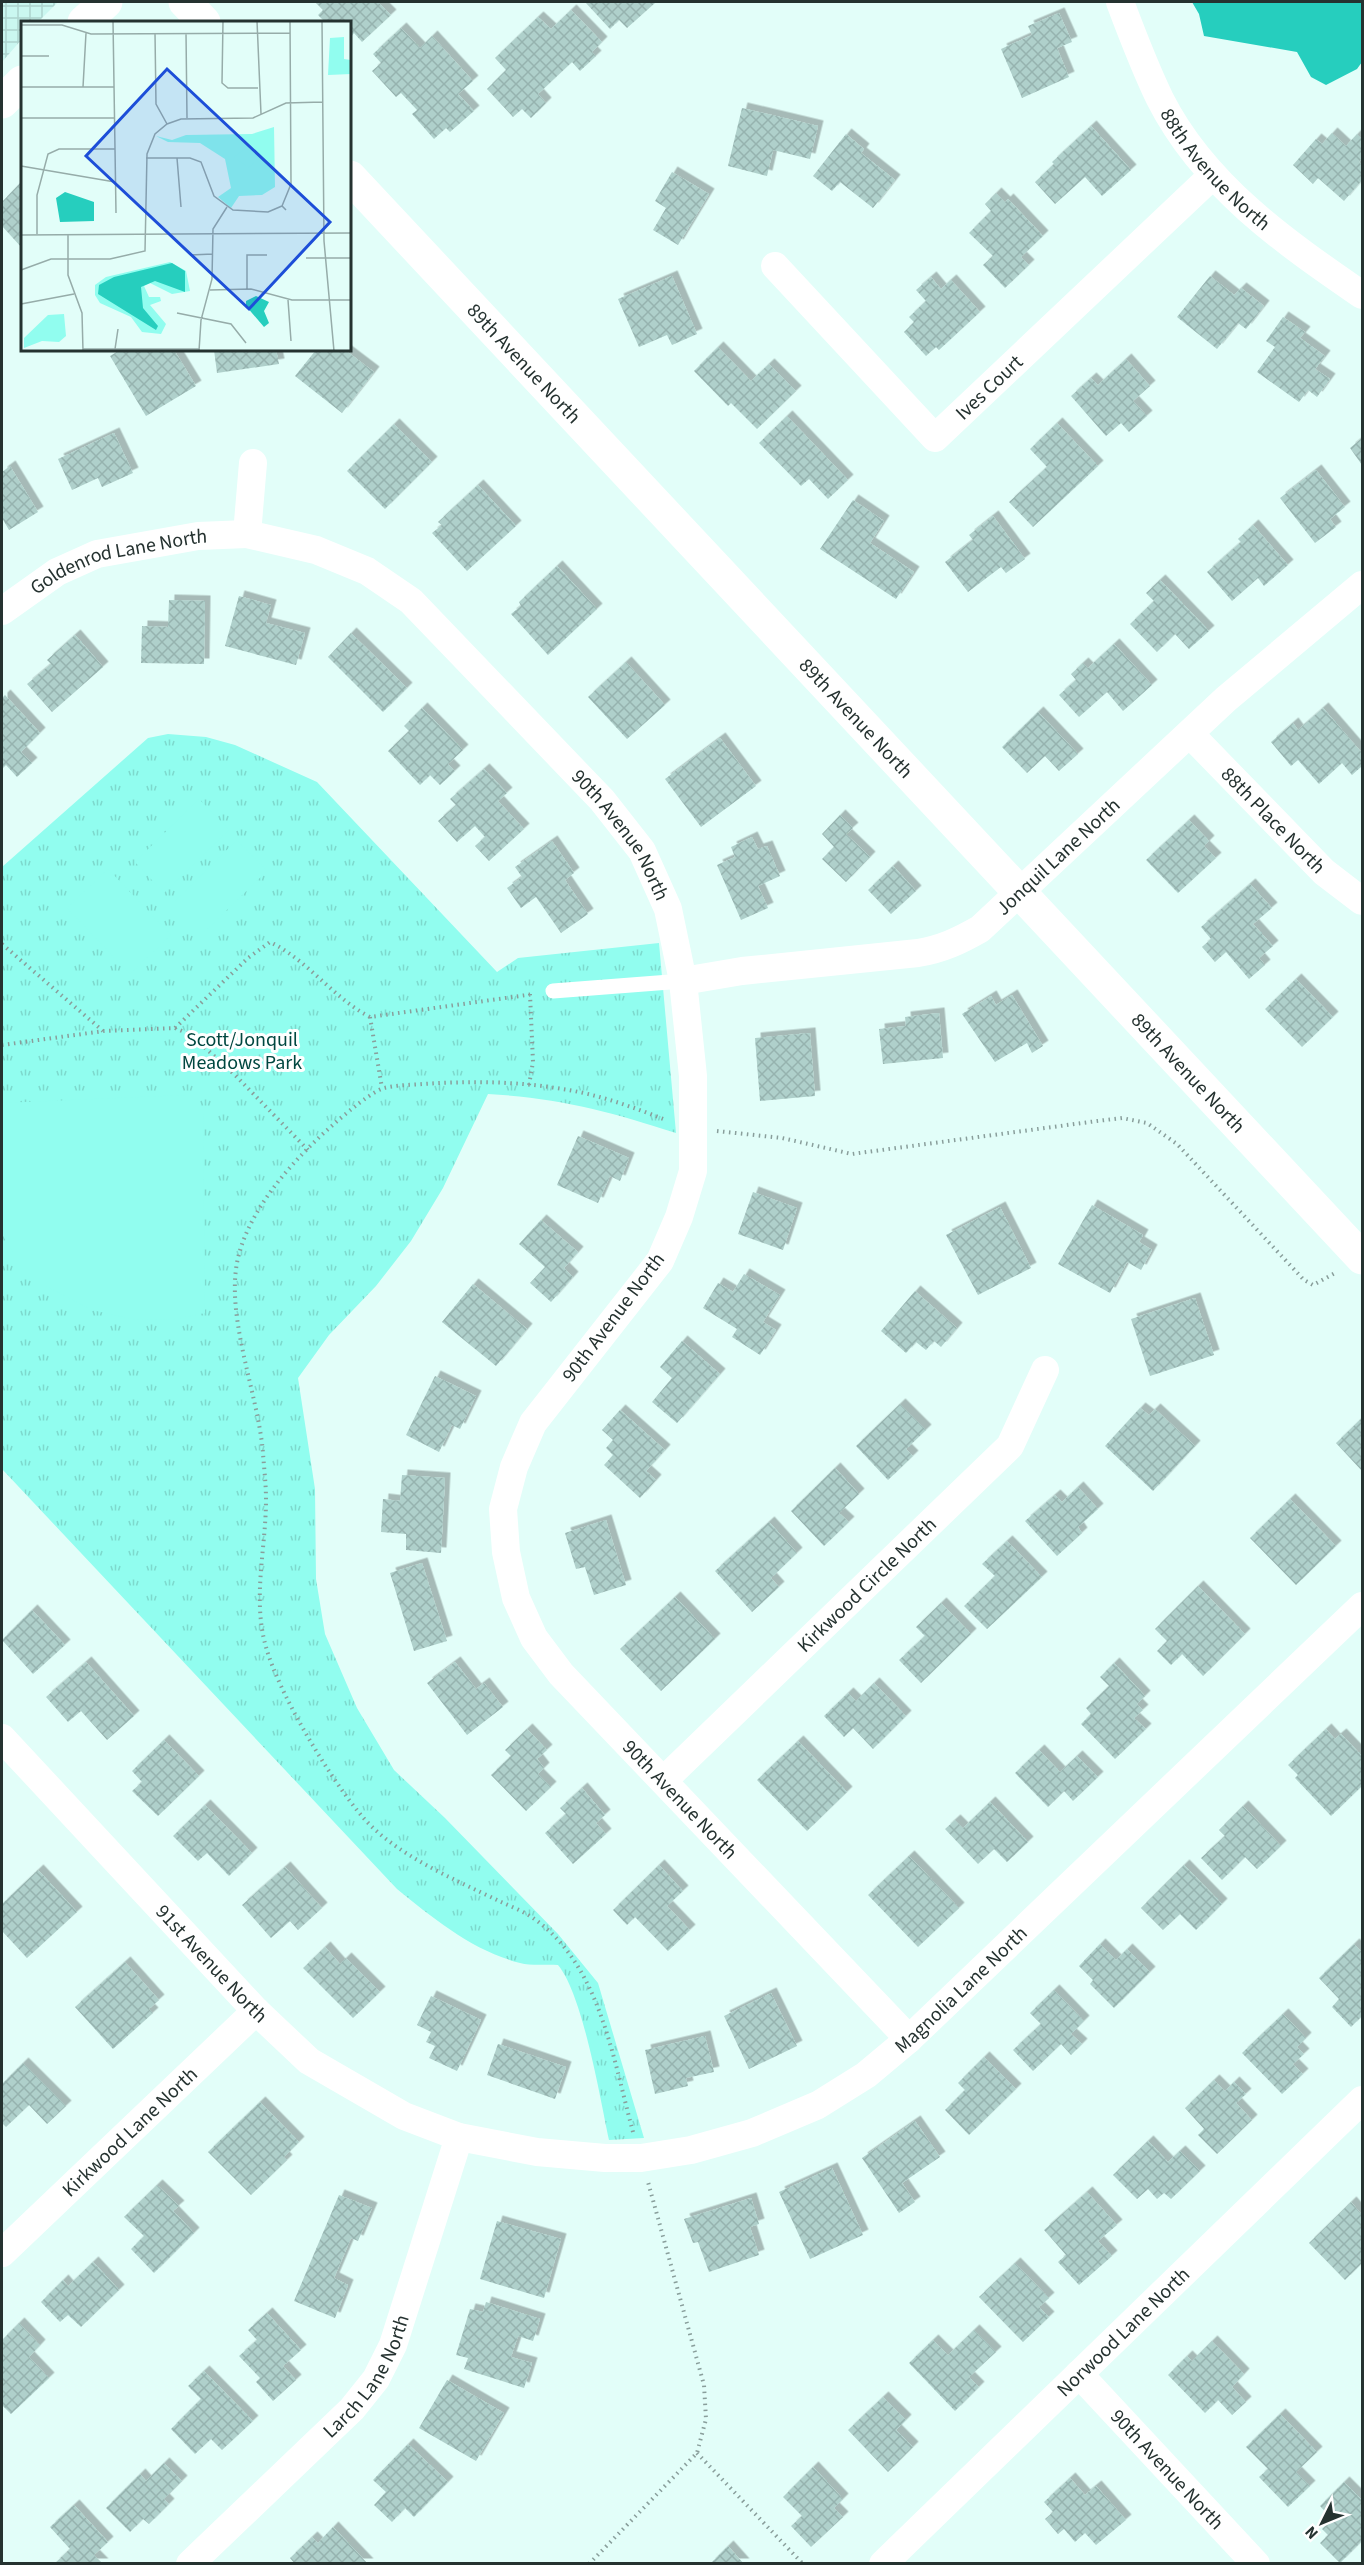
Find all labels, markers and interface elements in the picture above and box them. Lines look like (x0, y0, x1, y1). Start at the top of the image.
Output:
inset map (21, 21, 351, 351)
street label: 88th Avenue North (1153, 103, 1276, 238)
street label: 89th Avenue North (460, 297, 587, 430)
street label: Ives Court (949, 349, 1030, 427)
street label: Goldenrod Lane North (25, 523, 208, 602)
street label: 89th Avenue North (792, 652, 919, 785)
street label: 88th Place North (1214, 761, 1331, 880)
street label: 90th Avenue North (565, 763, 675, 905)
street label: Jonquil Lane North (990, 792, 1127, 922)
street label: 89th Avenue North (1124, 1007, 1251, 1140)
park label: Scott/Jonquil Meadows Park (182, 1026, 302, 1077)
street label: 90th Avenue North (556, 1247, 672, 1388)
street label: Kirkwood Circle North (791, 1511, 943, 1659)
street label: 90th Avenue North (616, 1734, 743, 1866)
street label: 91st Avenue North (149, 1899, 273, 2030)
street label: Magnolia Lane North (889, 1920, 1034, 2060)
street label: Kirkwood Lane North (56, 2061, 204, 2204)
street label: Norwood Lane North (1051, 2261, 1196, 2403)
street label: Larch Lane North (317, 2311, 417, 2445)
street label: 90th Avenue North (1104, 2403, 1230, 2536)
north arrow (1292, 2493, 1352, 2553)
text: N (1300, 2521, 1323, 2544)

